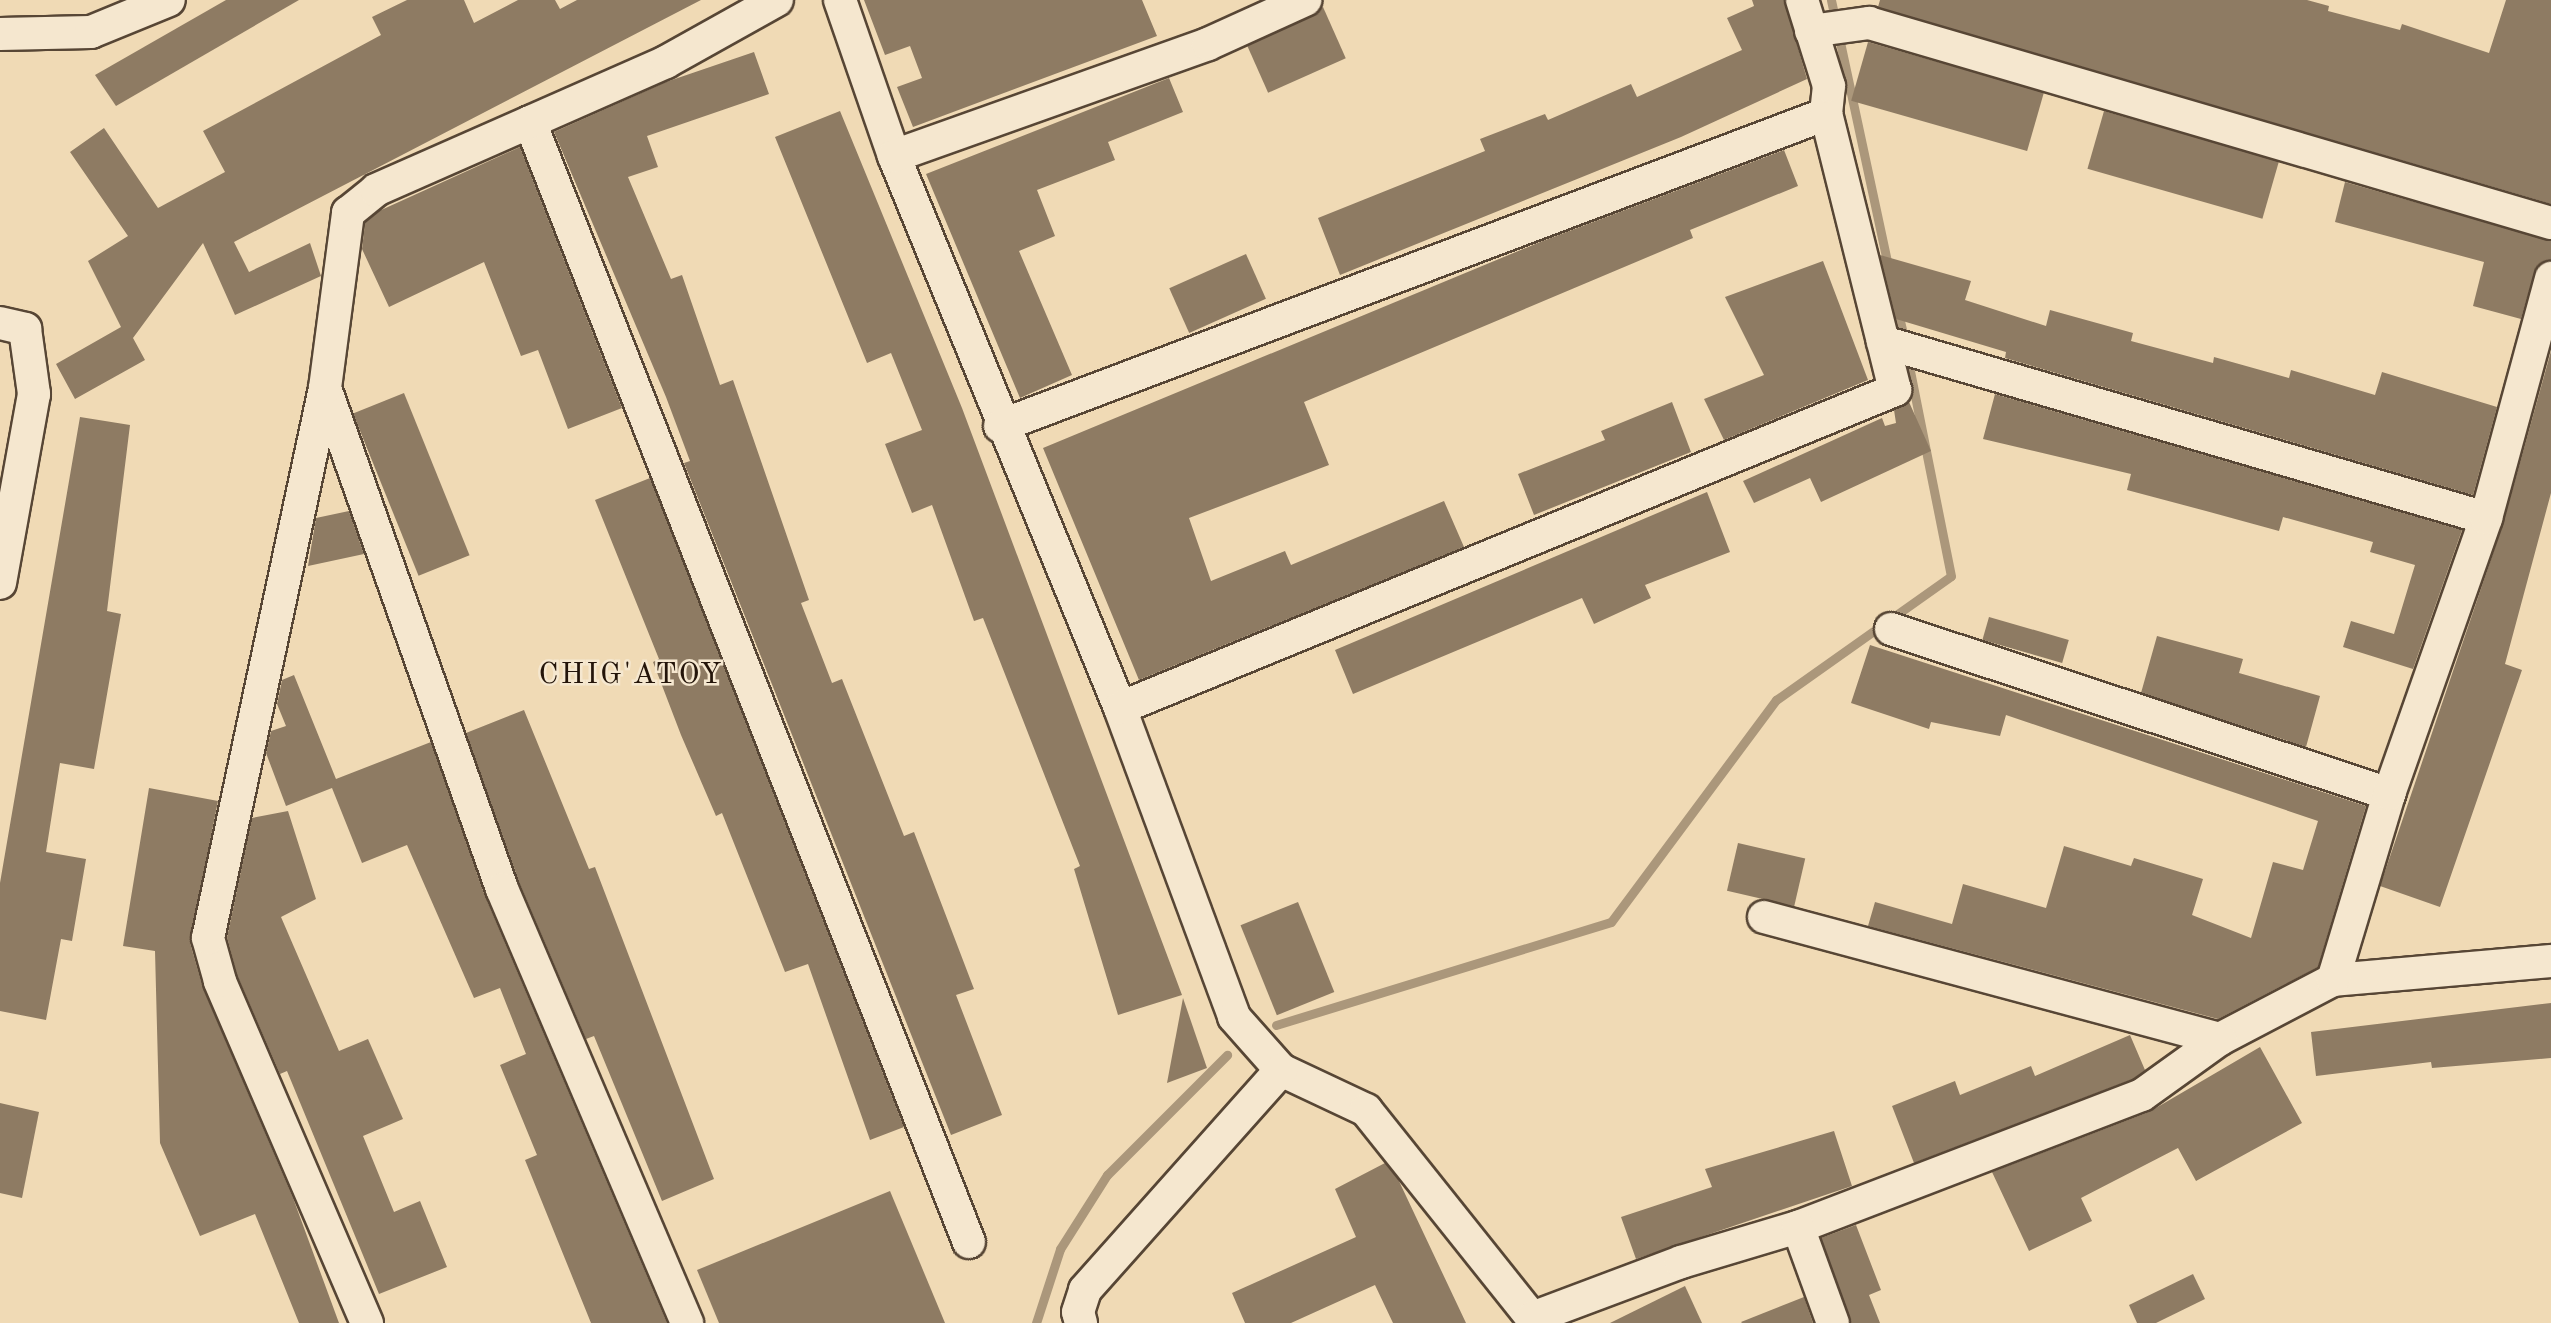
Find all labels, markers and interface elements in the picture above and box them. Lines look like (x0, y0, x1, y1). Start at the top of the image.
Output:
district label: CHIG'ATOY (540, 657, 722, 693)

